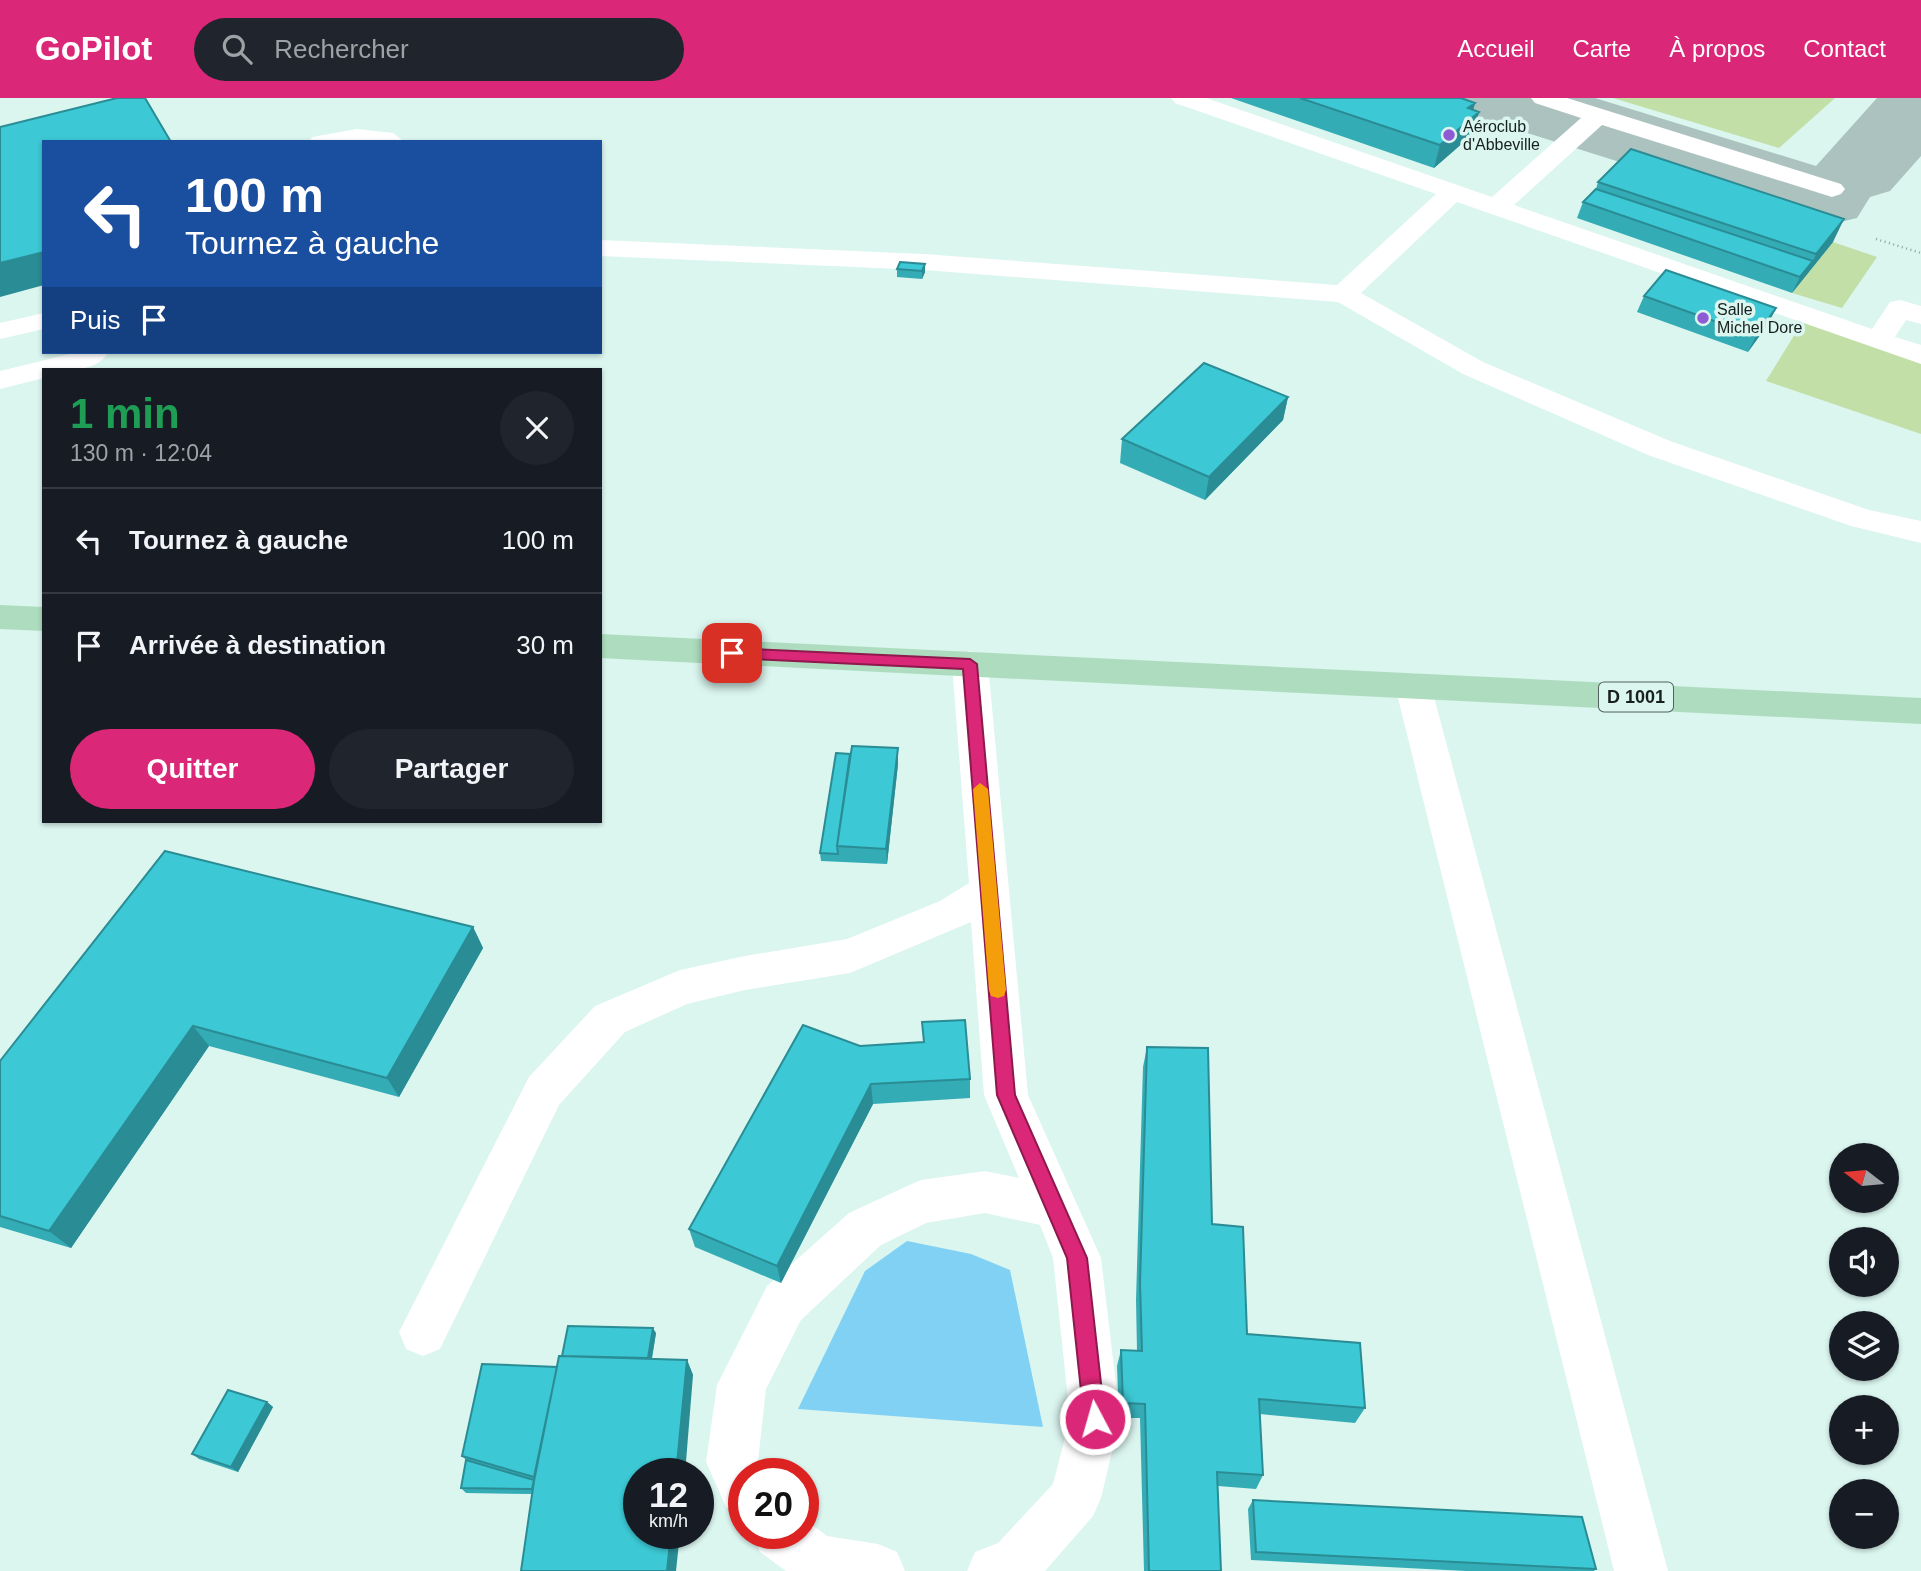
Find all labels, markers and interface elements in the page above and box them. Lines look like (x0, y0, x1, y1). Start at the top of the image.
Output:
search box (194, 18, 684, 81)
text: GoPilot (35, 30, 152, 67)
icon: search (218, 30, 256, 68)
text: Rechercher (274, 34, 409, 64)
text: Accueil (1457, 35, 1535, 62)
text: Carte (1573, 35, 1631, 62)
text: À propos (1669, 35, 1765, 62)
text: Contact (1803, 35, 1886, 62)
place label: Aéroclub d'Abbeville (1463, 118, 1540, 153)
marker: Aéroclub d'Abbeville (1441, 127, 1457, 143)
icon: left (70, 168, 161, 259)
text: 100 m (185, 168, 324, 222)
text: Tournez à gauche (185, 225, 439, 261)
icon: arrive (135, 301, 173, 339)
place label: Salle Michel Dore (1717, 301, 1802, 336)
text: Puis (70, 305, 121, 335)
marker: Salle Michel Dore (1695, 310, 1711, 326)
text: 1 min (70, 390, 180, 437)
button: close (500, 391, 574, 465)
text: 130 m · 12:04 (70, 440, 212, 466)
icon: left (70, 522, 108, 560)
text: Tournez à gauche (129, 525, 348, 555)
text: 100 m (502, 525, 574, 555)
pin (702, 623, 762, 683)
icon: arrive (70, 627, 108, 665)
text: Arrivée à destination (129, 630, 386, 660)
text: 30 m (516, 630, 574, 660)
icon: arrive (713, 634, 751, 672)
road number: D 1001 (1599, 682, 1673, 712)
button: Quitter (70, 729, 315, 809)
button: Partager (329, 729, 574, 809)
north arrow (1829, 1143, 1899, 1213)
map controls (1829, 1143, 1899, 1549)
button: sound (1829, 1227, 1899, 1297)
button: layers (1829, 1311, 1899, 1381)
position arrow (1058, 1382, 1132, 1456)
button: + (1829, 1395, 1899, 1465)
speed limit sign: 20 (728, 1458, 819, 1549)
text: 12 (649, 1475, 688, 1514)
button: − (1829, 1479, 1899, 1549)
text: km/h (649, 1511, 688, 1531)

